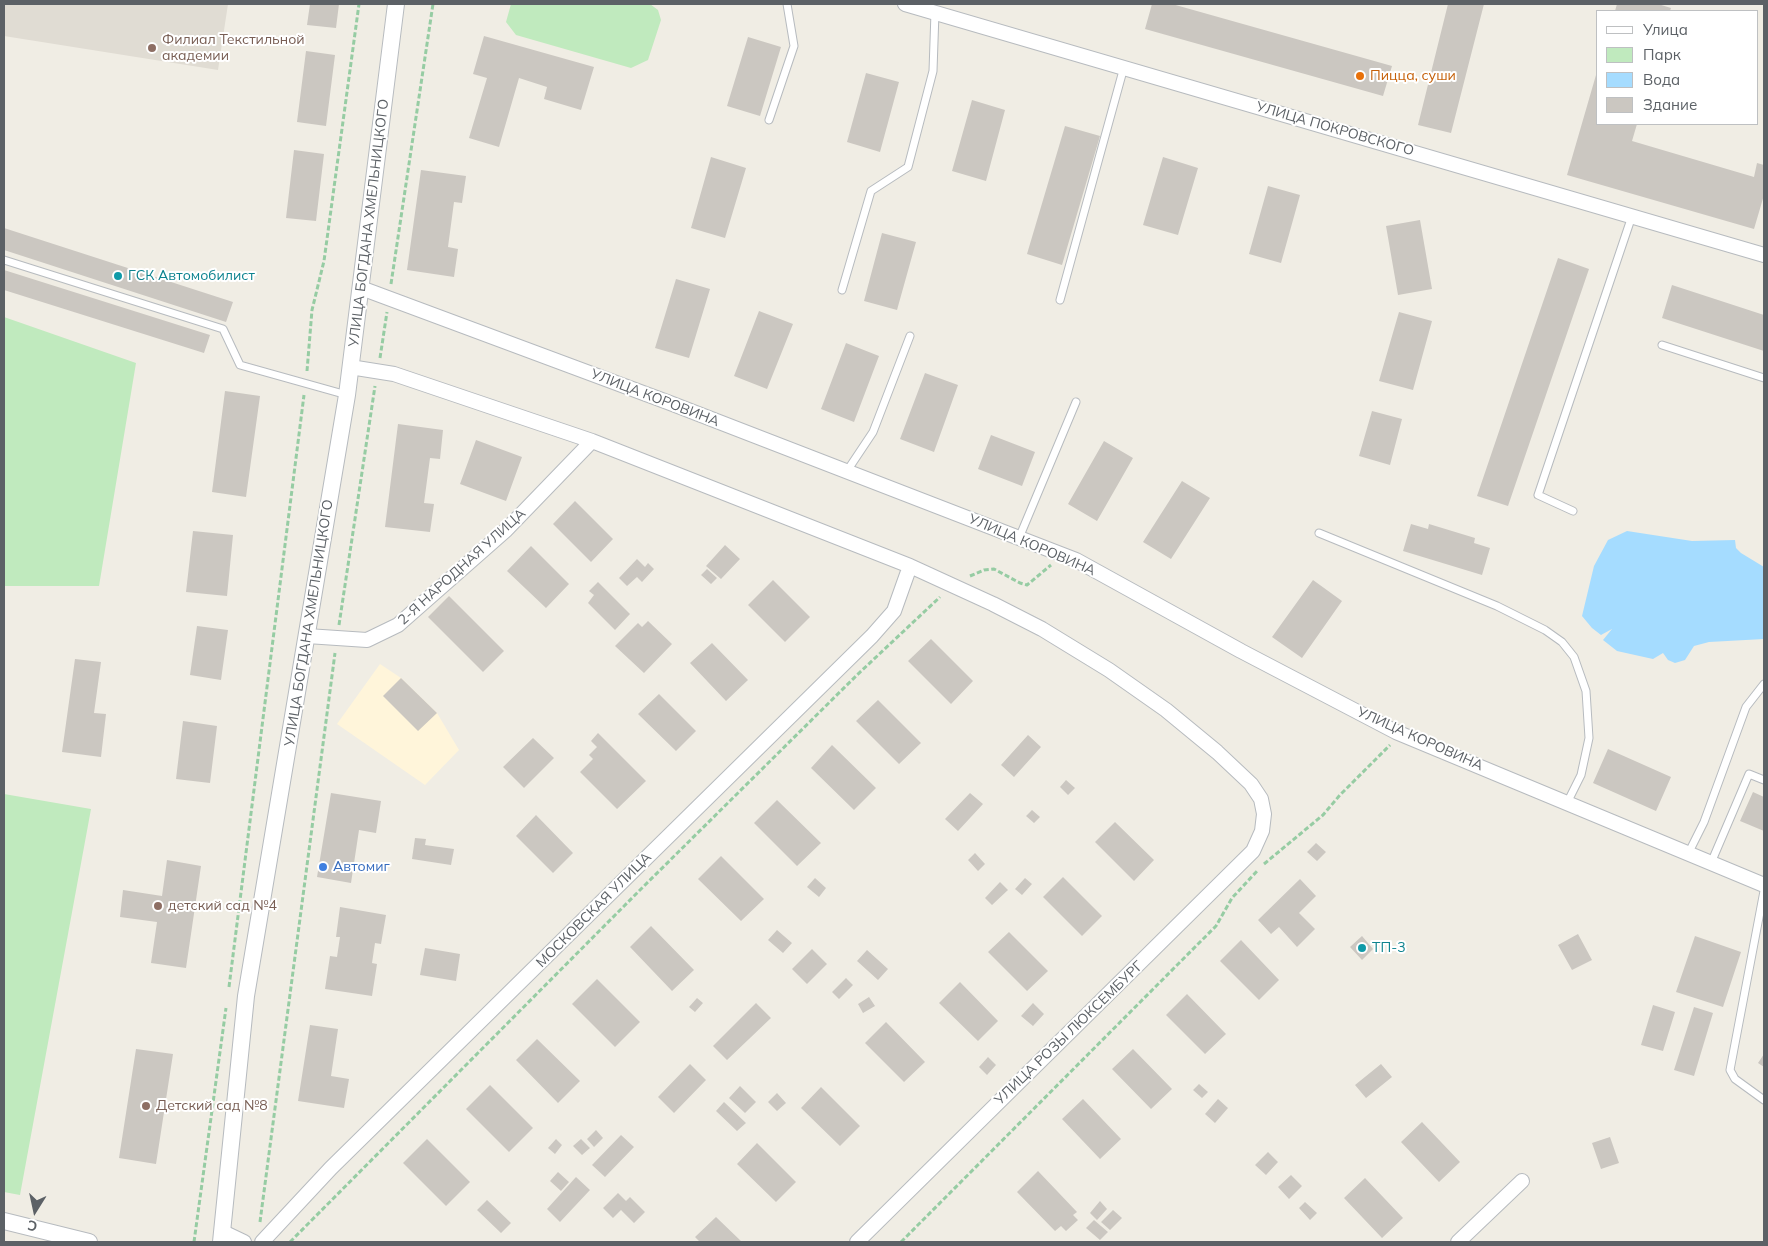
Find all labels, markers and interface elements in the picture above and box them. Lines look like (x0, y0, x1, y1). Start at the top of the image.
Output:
legend (1596, 10, 1758, 125)
text: Улица (1643, 20, 1688, 39)
place label: Филиал Текстильной академии (162, 32, 305, 64)
marker: Филиал Текстильной академии (146, 42, 158, 54)
text: Парк (1643, 45, 1681, 64)
place label: Пицца, суши (1370, 68, 1456, 84)
marker: Пицца, суши (1354, 70, 1366, 82)
text: Вода (1643, 70, 1680, 89)
text: Здание (1643, 95, 1697, 114)
street label: УЛИЦА БОГДАНА ХМЕЛЬНИЦКОГО (345, 98, 393, 348)
street label: УЛИЦА ПОКРОВСКОГО (1254, 98, 1416, 160)
place label: ГСК Автомобилист (128, 268, 255, 284)
marker: ГСК Автомобилист (112, 270, 124, 282)
street label: УЛИЦА КОРОВИНА (588, 366, 722, 430)
street label: УЛИЦА БОГДАНА ХМЕЛЬНИЦКОГО (281, 498, 337, 748)
street label: 2-Я НАРОДНАЯ УЛИЦА (395, 505, 529, 629)
street label: УЛИЦА КОРОВИНА (966, 511, 1098, 579)
street label: УЛИЦА КОРОВИНА (1354, 704, 1486, 774)
street label: МОСКОВСКАЯ УЛИЦА (533, 849, 655, 971)
place label: Автомиг (333, 859, 390, 875)
marker: Автомиг (317, 861, 329, 873)
place label: детский сад №4 (168, 898, 277, 914)
marker: детский сад №4 (152, 900, 164, 912)
place label: ТП-3 (1372, 940, 1406, 956)
marker: ТП-3 (1356, 942, 1368, 954)
street label: УЛИЦА РОЗЫ ЛЮКСЕМБУРГ (991, 957, 1147, 1109)
place label: Детский сад №8 (156, 1098, 268, 1114)
marker: Детский сад №8 (140, 1100, 152, 1112)
north arrow (10, 1186, 60, 1236)
text: С (26, 1216, 39, 1235)

